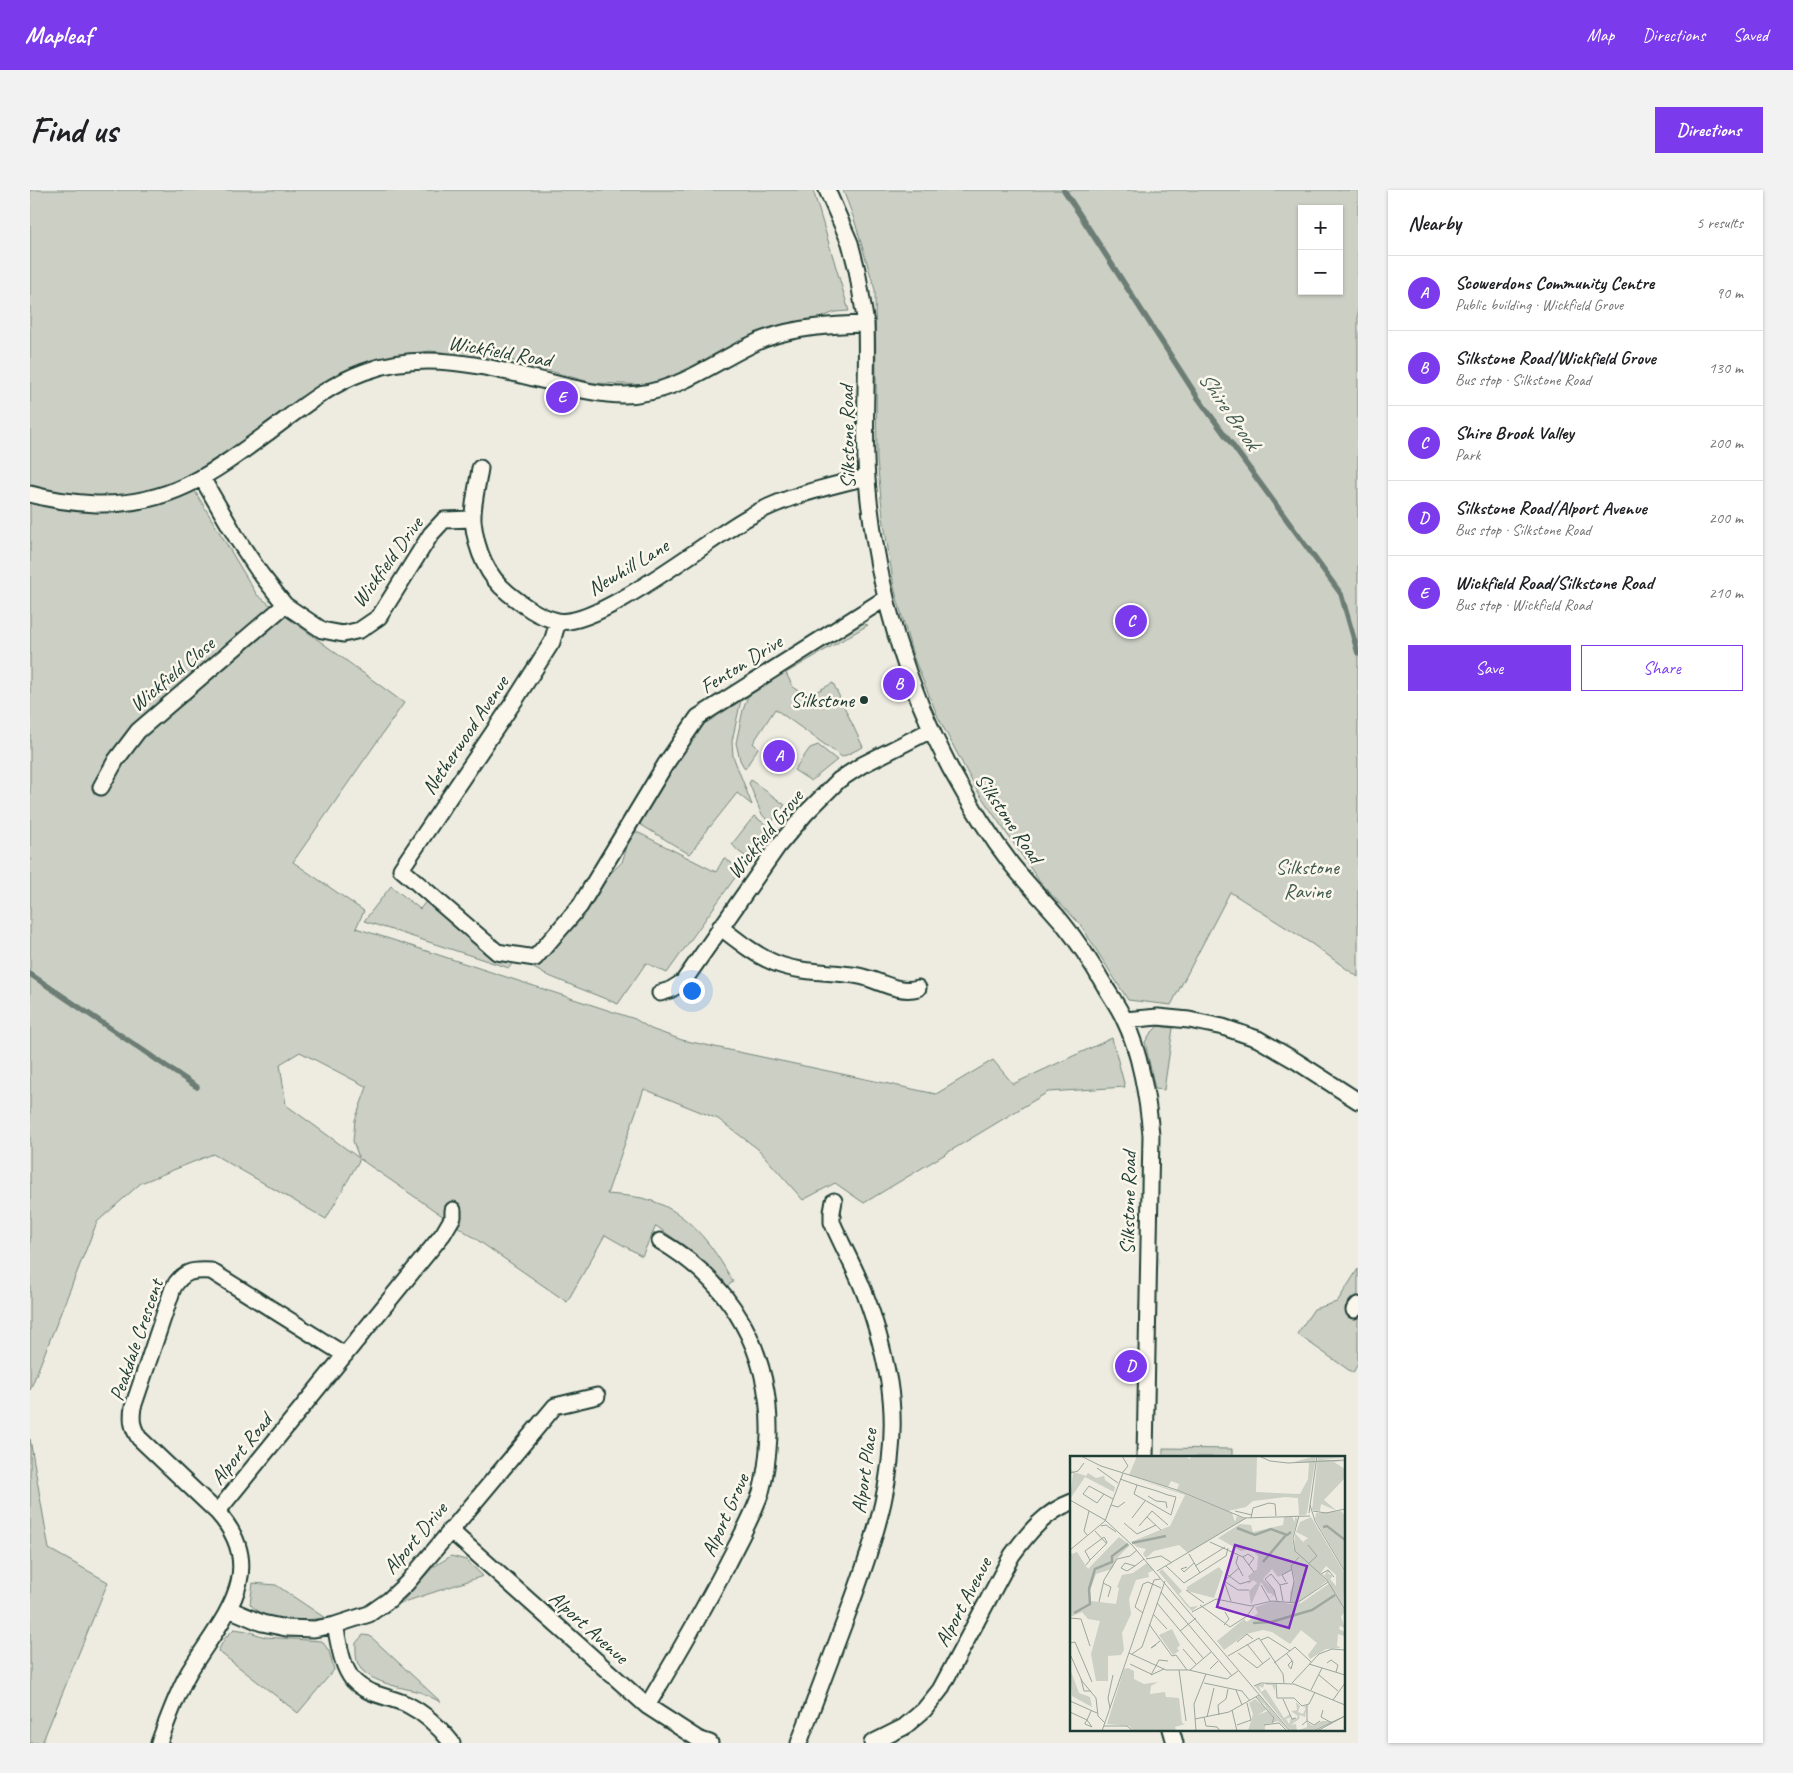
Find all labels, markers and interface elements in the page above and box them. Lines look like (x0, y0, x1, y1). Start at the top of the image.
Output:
text: Mapleaf (25, 20, 92, 50)
text: Map (1587, 24, 1614, 46)
text: Directions (1642, 24, 1705, 46)
text: Saved (1733, 24, 1768, 46)
button: Directions (1655, 107, 1763, 153)
text: Find us (30, 108, 117, 153)
map controls (1298, 205, 1343, 295)
button: + (1298, 205, 1343, 250)
text: Nearby (1408, 210, 1461, 236)
text: 5 results (1696, 213, 1743, 233)
button: − (1298, 250, 1343, 295)
text: Scowerdons Community Centre (1455, 271, 1654, 295)
text: A (1420, 283, 1428, 303)
text: 90 m (1716, 283, 1743, 303)
text: Public building · Wickfield Grove (1455, 295, 1623, 315)
street label: Wickfield Road (447, 329, 557, 373)
text: Silkstone Road/Wickfield Grove (1455, 346, 1656, 370)
text: B (1420, 358, 1428, 378)
text: 130 m (1709, 358, 1743, 378)
water label: Shire Brook (1192, 366, 1268, 458)
text: Bus stop · Silkstone Road (1455, 370, 1591, 390)
pin: E (546, 378, 578, 416)
street label: Silkstone Road (833, 382, 861, 489)
text: Shire Brook Valley (1455, 421, 1574, 445)
text: C (1420, 433, 1428, 453)
text: 200 m (1709, 433, 1743, 453)
text: Park (1455, 445, 1480, 465)
text: Silkstone Road/Alport Avenue (1455, 496, 1647, 520)
text: D (1419, 508, 1429, 528)
text: 200 m (1709, 508, 1743, 528)
street label: Wickfield Drive (345, 510, 430, 612)
text: Bus stop · Silkstone Road (1455, 520, 1591, 540)
street label: Newhill Lane (583, 532, 675, 601)
text: Wickfield Road/Silkstone Road (1455, 571, 1653, 595)
text: E (1420, 583, 1428, 603)
text: 210 m (1709, 583, 1743, 603)
text: Bus stop · Wickfield Road (1455, 595, 1591, 615)
pin: C (1115, 602, 1147, 640)
street label: Fenton Drive (695, 627, 789, 699)
street label: Wickfield Close (124, 630, 221, 717)
button: Save (1408, 645, 1571, 691)
button: Share (1581, 645, 1743, 691)
pin: B (883, 665, 915, 703)
street label: Netherwood Avenue (416, 669, 516, 799)
place label: Silkstone (790, 687, 855, 713)
marker: Silkstone (858, 694, 870, 706)
pin: A (763, 737, 795, 775)
street label: Silkstone Road (969, 768, 1050, 871)
street label: Wickfield Grove (721, 783, 810, 884)
park label: Silkstone Ravine (1275, 854, 1340, 904)
your location (679, 978, 705, 1004)
street label: Silkstone Road (1114, 1148, 1142, 1255)
street label: Peakdale Crescent (103, 1274, 170, 1404)
pin: D (1115, 1347, 1147, 1385)
street label: Alport Road (204, 1405, 280, 1490)
street label: Alport Place (845, 1426, 883, 1515)
inset map (1070, 1456, 1346, 1730)
street label: Alport Grove (695, 1468, 755, 1560)
street label: Alport Drive (377, 1496, 453, 1579)
street label: Alport Avenue (929, 1551, 998, 1651)
street label: Alport Avenue (544, 1585, 636, 1671)

